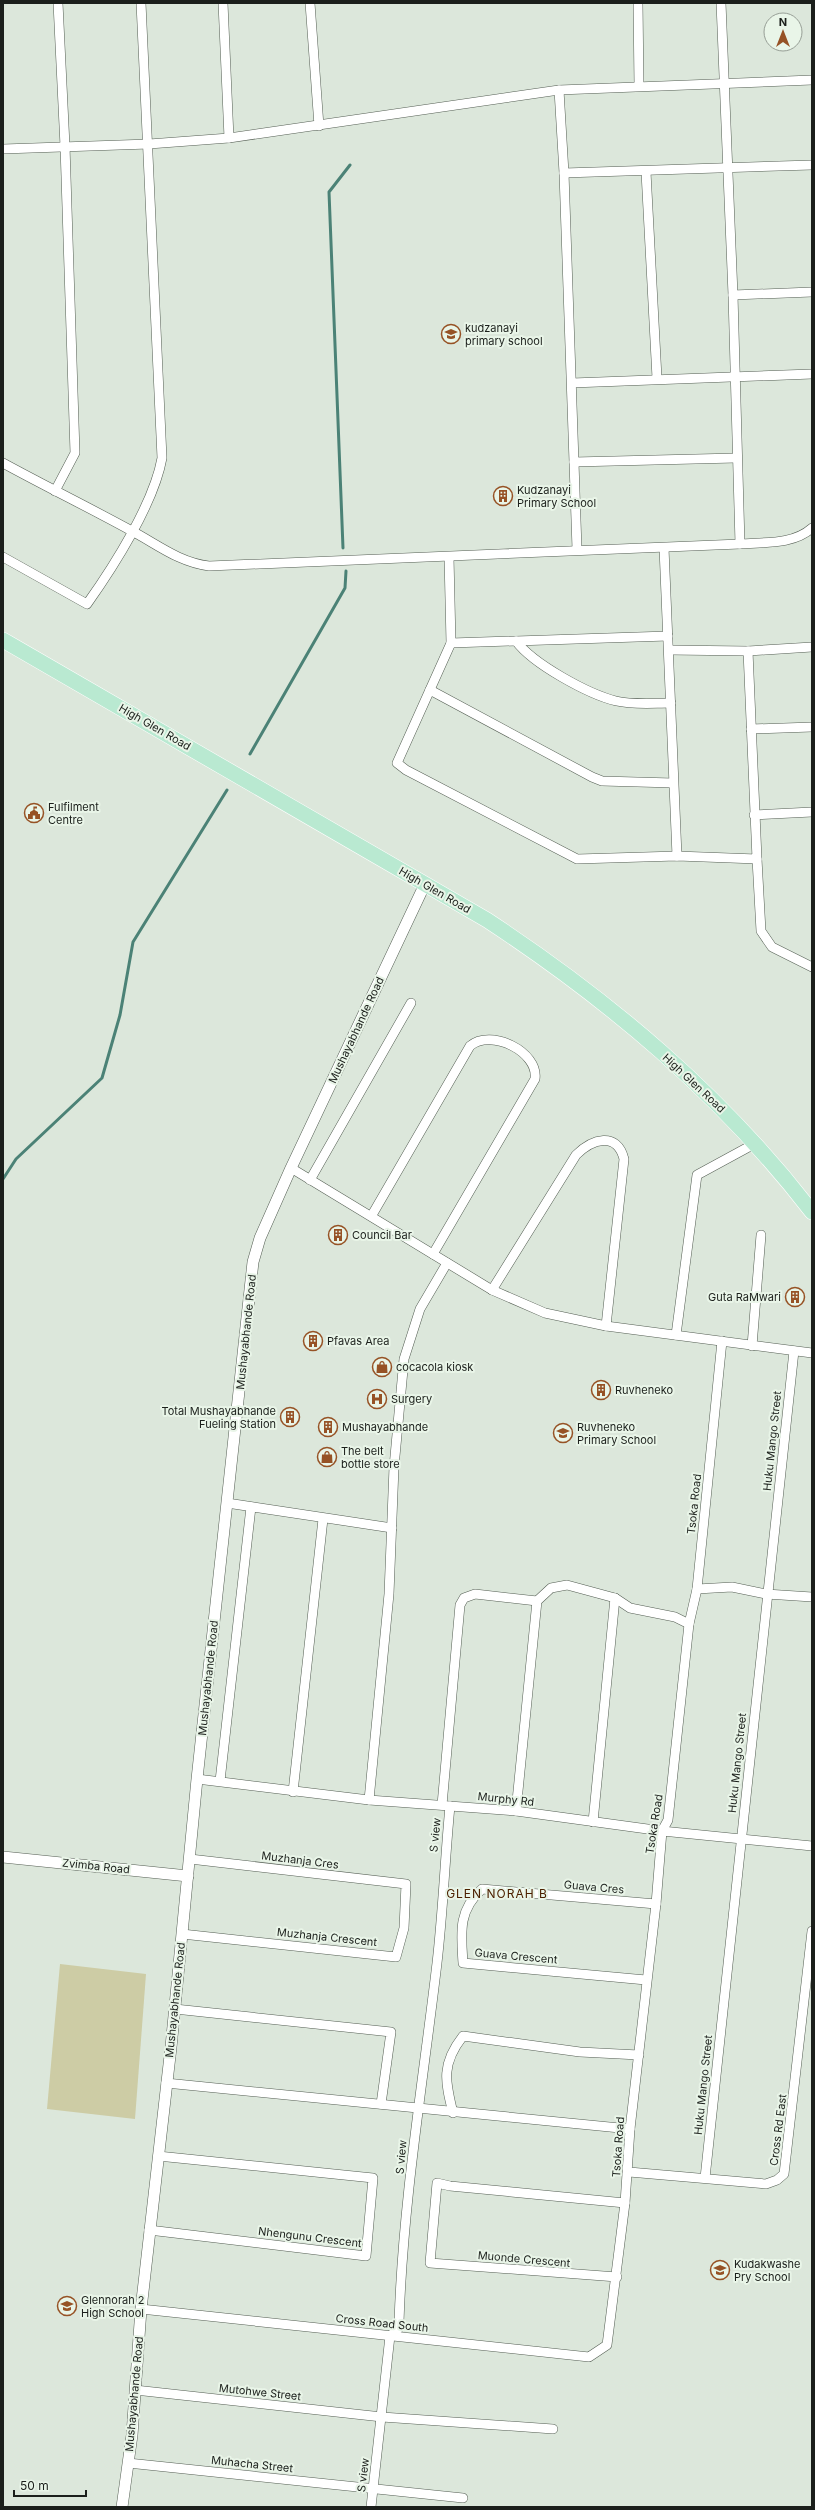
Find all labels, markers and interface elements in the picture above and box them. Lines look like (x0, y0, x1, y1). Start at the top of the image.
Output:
north arrow (763, 12, 803, 52)
text: N (779, 15, 787, 29)
place label: kudzanayi primary school (465, 321, 543, 348)
school or university icon: kudzanayi primary school (440, 323, 462, 345)
place label: Kudzanayi Primary School (517, 483, 596, 510)
building icon: Kudzanayi Primary School (492, 485, 514, 507)
street label: High Glen Road (117, 701, 193, 753)
place label: Fulfilment Centre (48, 800, 99, 827)
public building icon: Fulfilment Centre (23, 802, 45, 824)
street label: High Glen Road (397, 864, 473, 916)
street label: Mushayabhande Road (325, 975, 387, 1085)
street label: High Glen Road (660, 1050, 728, 1116)
building icon: Council Bar (327, 1224, 349, 1246)
place label: Council Bar (352, 1228, 412, 1242)
street label: Mushayabhande Road (233, 1274, 259, 1390)
building icon: Guta RaMwari (784, 1286, 806, 1308)
place label: Guta RaMwari (708, 1290, 781, 1304)
building icon: Pfavas Area (302, 1330, 324, 1352)
place label: Pfavas Area (327, 1334, 389, 1348)
shop icon: cocacola kiosk (371, 1356, 393, 1378)
place label: cocacola kiosk (396, 1360, 473, 1374)
building icon: Ruvheneko (590, 1379, 612, 1401)
place label: Ruvheneko (615, 1383, 673, 1397)
hospital icon: Surgery (366, 1388, 388, 1410)
street label: Huku Mango Street (760, 1390, 784, 1492)
place label: Surgery (391, 1392, 432, 1406)
place label: Total Mushayabhande Fueling Station (161, 1404, 276, 1431)
building icon: Total Mushayabhande Fueling Station (279, 1406, 301, 1428)
building icon: Mushayabhande (317, 1416, 339, 1438)
place label: Mushayabhande (342, 1420, 428, 1434)
place label: Ruvheneko Primary School (577, 1420, 656, 1447)
school or university icon: Ruvheneko Primary School (552, 1422, 574, 1444)
place label: The belt bottle store (341, 1444, 400, 1471)
shop icon: The belt bottle store (316, 1446, 338, 1468)
street label: Tsoka Road (684, 1473, 704, 1535)
street label: Mushayabhande Road (195, 1620, 221, 1736)
street label: Huku Mango Street (725, 1712, 749, 1814)
street label: Murphy Rd (477, 1789, 535, 1809)
street label: Tsoka Road (642, 1793, 666, 1855)
street label: S view (426, 1817, 444, 1853)
street label: Muzhanja Cres (261, 1848, 340, 1872)
street label: Zvimba Road (61, 1855, 131, 1877)
street label: Guava Cres (563, 1877, 625, 1897)
district label: GLEN NORAH B (446, 1886, 548, 1901)
street label: Muzhanja Crescent (276, 1925, 378, 1949)
street label: Mushayabhande Road (162, 1942, 188, 2058)
street label: Guava Crescent (474, 1945, 558, 1967)
street label: Huku Mango Street (691, 2034, 715, 2136)
street label: Cross Rd East (767, 2093, 789, 2167)
street label: Tsoka Road (609, 2116, 627, 2178)
street label: S view (393, 2139, 409, 2175)
street label: Nhengunu Crescent (258, 2224, 363, 2250)
street label: Muonde Crescent (477, 2248, 571, 2270)
place label: Kudakwashe Pry School (734, 2257, 800, 2284)
school or university icon: Kudakwashe Pry School (709, 2259, 731, 2281)
place label: Glennorah 2 High School (81, 2293, 145, 2320)
school or university icon: Glennorah 2 High School (56, 2295, 78, 2317)
street label: Cross Road South (335, 2311, 429, 2335)
street label: Mushayabhande Road (122, 2336, 146, 2452)
street label: Mutohwe Street (218, 2381, 302, 2403)
street label: Muhacha Street (210, 2453, 294, 2475)
street label: S view (354, 2457, 372, 2493)
scale bar (14, 2472, 86, 2498)
text: 50 m (20, 2478, 49, 2493)

